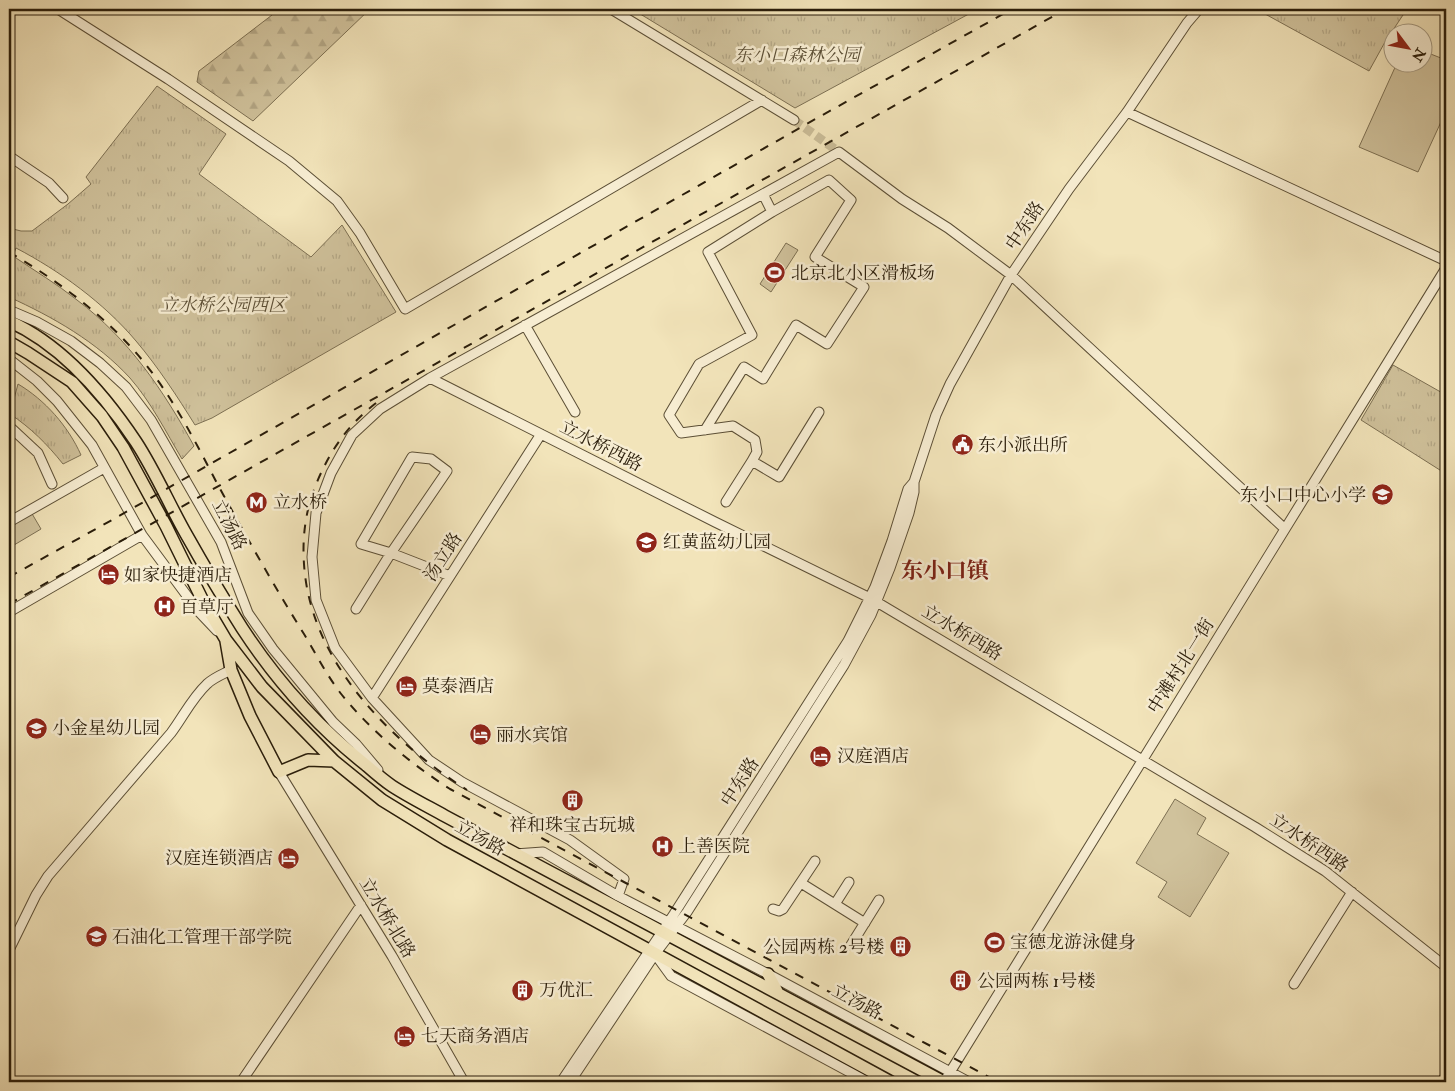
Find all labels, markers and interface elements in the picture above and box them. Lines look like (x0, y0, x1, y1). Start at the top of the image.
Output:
north arrow (1382, 22, 1432, 72)
park label: 东小口森林公园 (734, 44, 863, 67)
text: N (1408, 44, 1430, 65)
street label: 中东路 (1000, 197, 1050, 255)
sports icon: 北京北小区滑板场 (763, 261, 787, 285)
place label: 北京北小区滑板场 (791, 262, 935, 285)
park label: 立水桥公园西区 (160, 294, 288, 317)
street label: 立水桥西路 (556, 415, 646, 477)
public building icon: 东小派出所 (950, 433, 974, 457)
place label: 东小派出所 (978, 434, 1068, 457)
school or university icon: 东小口中心小学 (1370, 483, 1394, 507)
place label: 东小口中心小学 (1240, 484, 1366, 507)
metro station icon: 立水桥 (245, 490, 269, 514)
place label: 立水桥 (273, 491, 327, 514)
street label: 立汤路 (206, 496, 252, 554)
street label: 汤立路 (419, 528, 467, 586)
school or university icon: 红黄蓝幼儿园 (635, 530, 659, 554)
place label: 红黄蓝幼儿园 (663, 531, 771, 554)
district label: 东小口镇 (901, 557, 989, 585)
hotel icon: 如家快捷酒店 (96, 563, 120, 587)
place label: 如家快捷酒店 (124, 564, 232, 587)
hospital icon: 百草厅 (152, 595, 176, 619)
place label: 百草厅 (180, 596, 234, 619)
street label: 立水桥西路 (918, 600, 1006, 666)
street label: 中滩村北一街 (1143, 614, 1219, 718)
hotel icon: 莫泰酒店 (394, 674, 418, 698)
place label: 莫泰酒店 (422, 675, 494, 698)
school or university icon: 小金星幼儿园 (24, 716, 48, 740)
place label: 小金星幼儿园 (52, 717, 160, 740)
hotel icon: 丽水宾馆 (468, 723, 492, 747)
place label: 丽水宾馆 (496, 724, 568, 747)
hotel icon: 汉庭酒店 (809, 744, 833, 768)
place label: 汉庭酒店 (837, 745, 909, 768)
street label: 中东路 (716, 753, 764, 811)
building icon: 祥和珠宝古玩城 (560, 788, 584, 812)
street label: 立水桥西路 (1265, 808, 1353, 878)
place label: 祥和珠宝古玩城 (509, 814, 635, 837)
street label: 立汤路 (451, 815, 509, 861)
hospital icon: 上善医院 (650, 834, 674, 858)
place label: 上善医院 (678, 835, 750, 858)
hotel icon: 汉庭连锁酒店 (277, 846, 301, 870)
place label: 汉庭连锁酒店 (165, 847, 273, 870)
street label: 立水桥北路 (354, 874, 420, 962)
school or university icon: 石油化工管理干部学院 (84, 925, 108, 949)
place label: 石油化工管理干部学院 (112, 926, 292, 949)
sports icon: 宝德龙游泳健身 (982, 930, 1006, 954)
place label: 宝德龙游泳健身 (1010, 931, 1136, 954)
building icon: 公园两栋 2号楼 (888, 935, 912, 959)
place label: 公园两栋 2号楼 (763, 936, 884, 959)
building icon: 公园两栋 1号楼 (949, 969, 973, 993)
place label: 公园两栋 1号楼 (977, 970, 1095, 993)
building icon: 万优汇 (511, 978, 535, 1002)
place label: 万优汇 (539, 979, 593, 1002)
street label: 立汤路 (828, 979, 886, 1025)
hotel icon: 七天商务酒店 (393, 1024, 417, 1048)
place label: 七天商务酒店 (421, 1025, 529, 1048)

